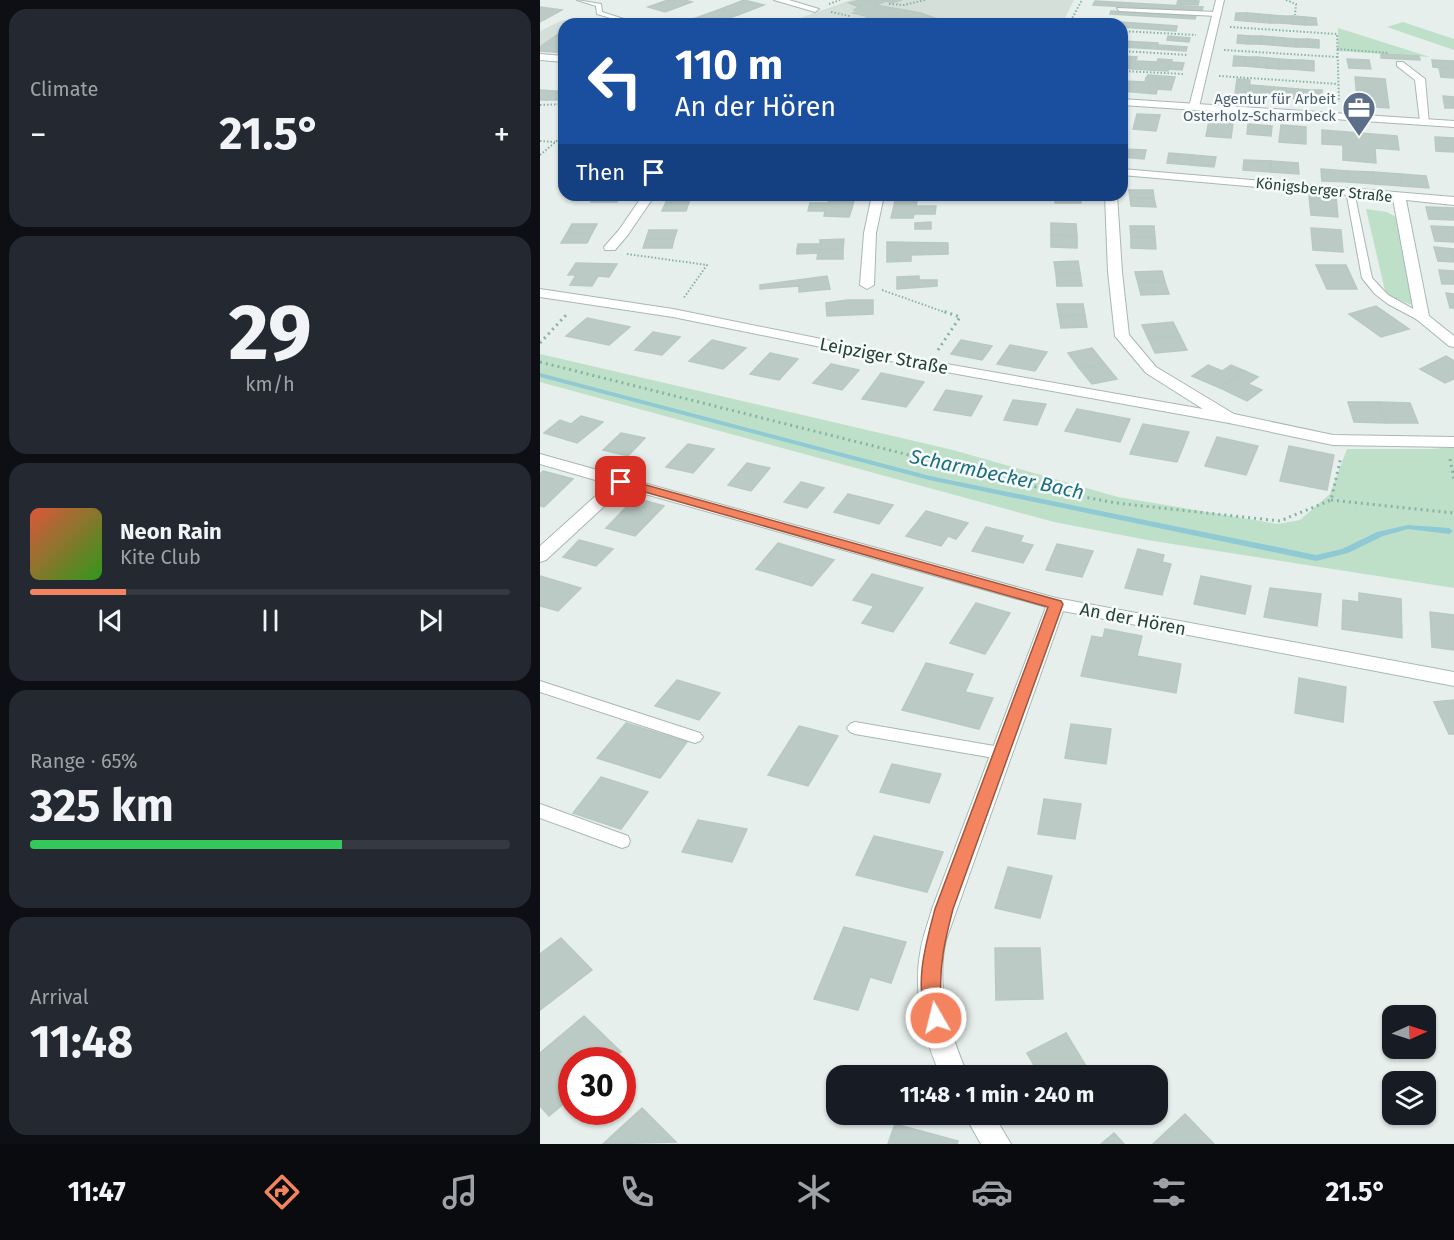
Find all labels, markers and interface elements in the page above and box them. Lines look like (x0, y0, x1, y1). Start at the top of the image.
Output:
text: 110 m (675, 40, 783, 90)
icon: left (576, 42, 654, 120)
text: Climate (30, 77, 98, 101)
place label: Agentur für Arbeit Osterholz-Scharmbeck (1183, 90, 1337, 125)
office icon: Agentur für Arbeit Osterholz-Scharmbeck (1341, 90, 1377, 137)
text: An der Hören (675, 91, 836, 123)
text: 21.5° (219, 107, 321, 161)
text: − (30, 115, 47, 155)
text: + (494, 115, 510, 155)
icon: arrive (637, 156, 670, 189)
text: Then (576, 159, 625, 186)
street label: Königsberger Straße (1255, 174, 1393, 206)
text: 29 (228, 286, 312, 380)
street label: Leipziger Straße (818, 333, 950, 379)
text: km/h (245, 372, 295, 396)
water label: Scharmbecker Bach (907, 444, 1086, 504)
pin (595, 456, 646, 507)
icon: arrive (604, 465, 637, 498)
text: Neon Rain (120, 518, 222, 545)
text: Kite Club (120, 545, 201, 569)
street label: An der Hören (1078, 598, 1188, 640)
icon: previous (94, 604, 127, 637)
icon: pause (254, 604, 287, 637)
icon: next (414, 604, 447, 637)
text: Range · 65% (30, 749, 138, 773)
text: 325 km (30, 779, 174, 833)
text: Arrival (30, 985, 89, 1009)
position arrow (904, 986, 968, 1050)
north arrow (1382, 1005, 1436, 1059)
map controls (1382, 1005, 1436, 1125)
text: 11:48 (30, 1015, 133, 1069)
speed limit sign: 30 (558, 1047, 636, 1125)
button: layers (1382, 1071, 1436, 1125)
text: 11:48 · 1 min · 240 m (900, 1081, 1094, 1108)
icon: directions (261, 1171, 303, 1213)
icon: music (439, 1171, 481, 1213)
icon: phone (616, 1171, 658, 1213)
icon: climate (793, 1171, 835, 1213)
icon: car (971, 1171, 1013, 1213)
icon: filters (1148, 1171, 1190, 1213)
text: 11:47 (68, 1176, 126, 1208)
text: 21.5° (1325, 1176, 1386, 1208)

